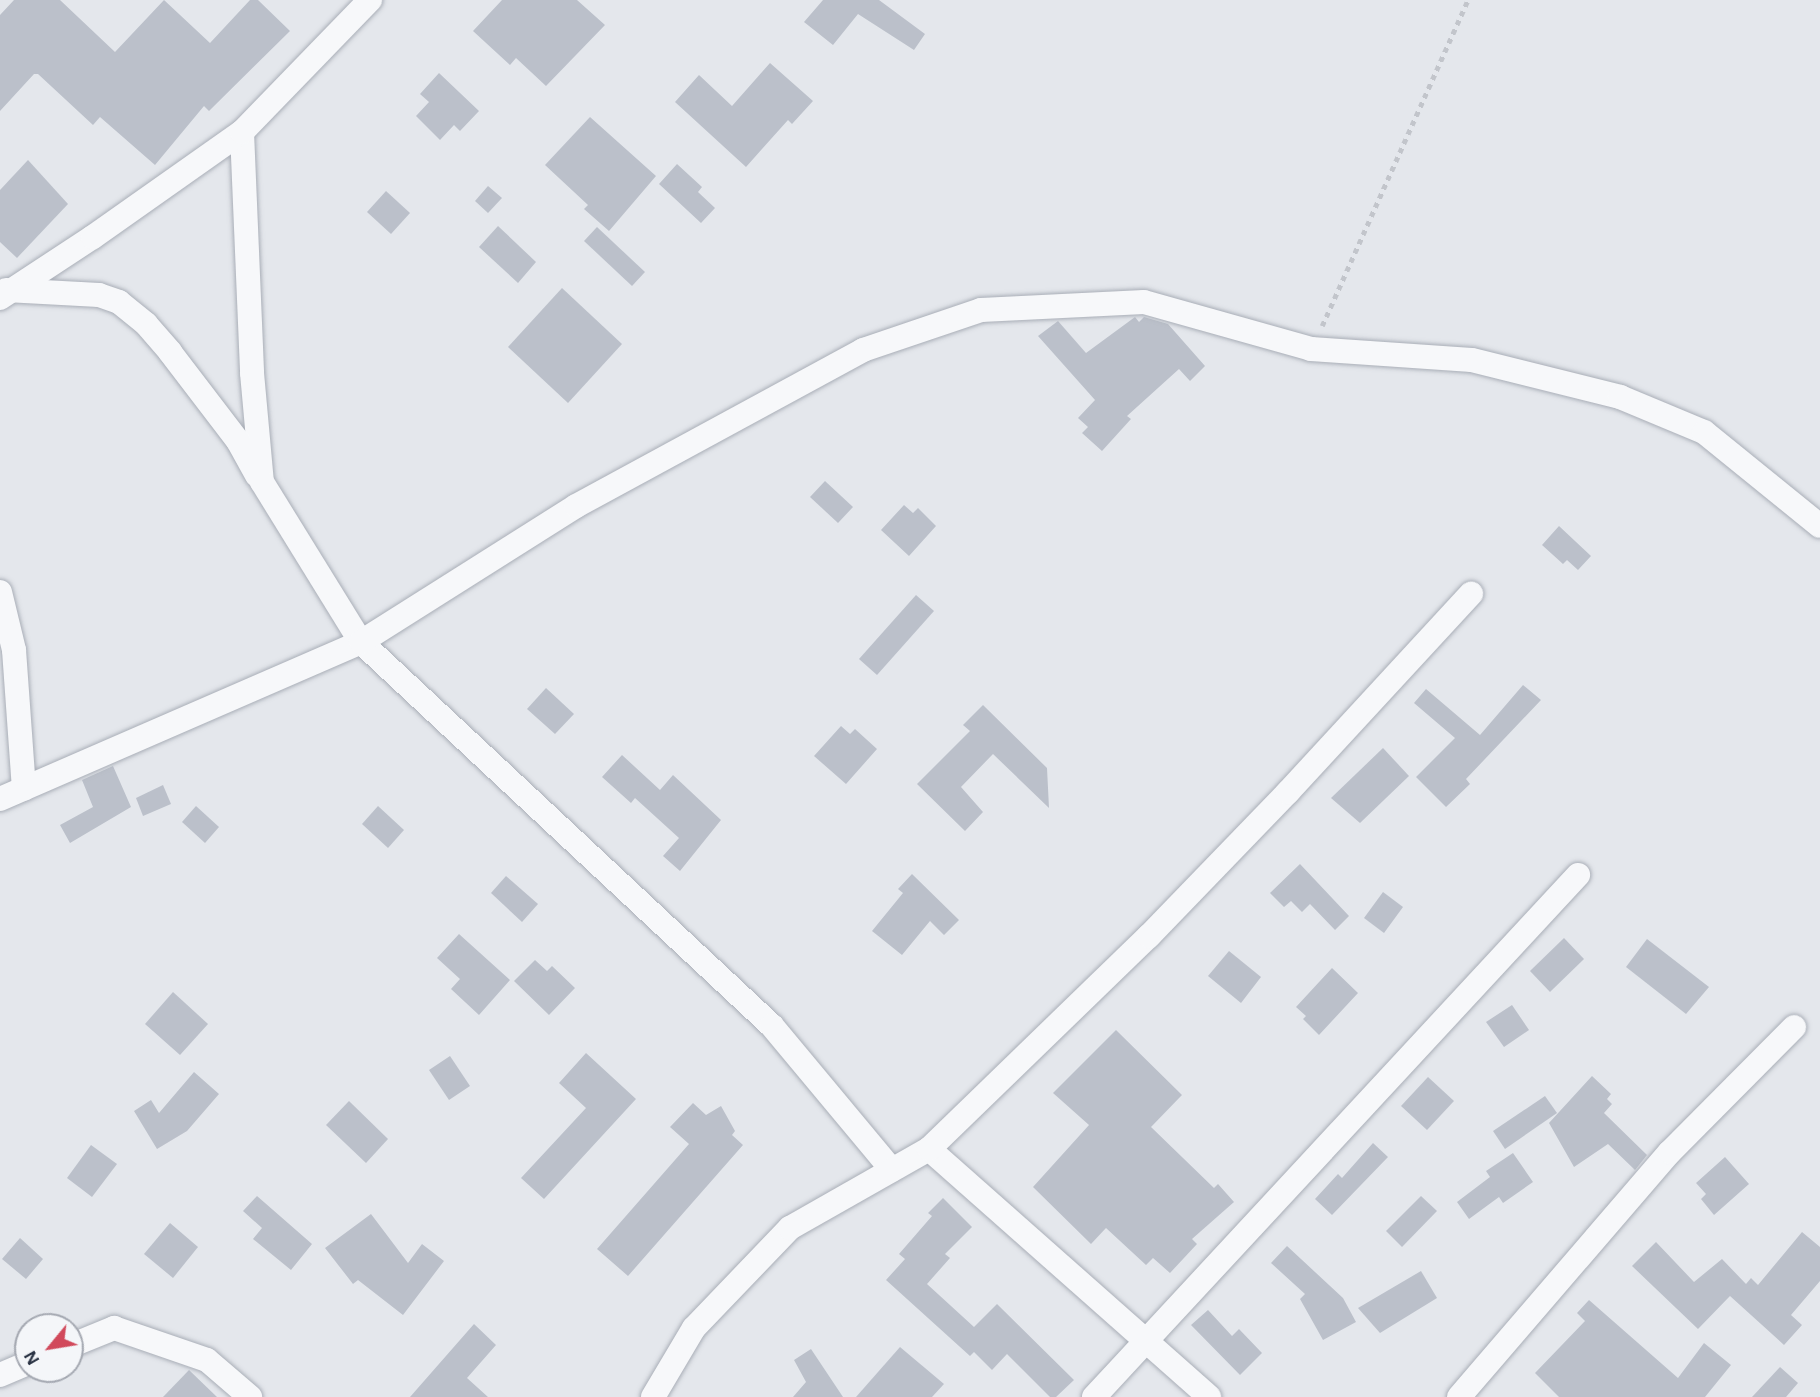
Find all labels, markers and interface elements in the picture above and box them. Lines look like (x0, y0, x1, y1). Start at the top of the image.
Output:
north arrow (14, 1313, 84, 1383)
text: N (21, 1347, 44, 1368)

